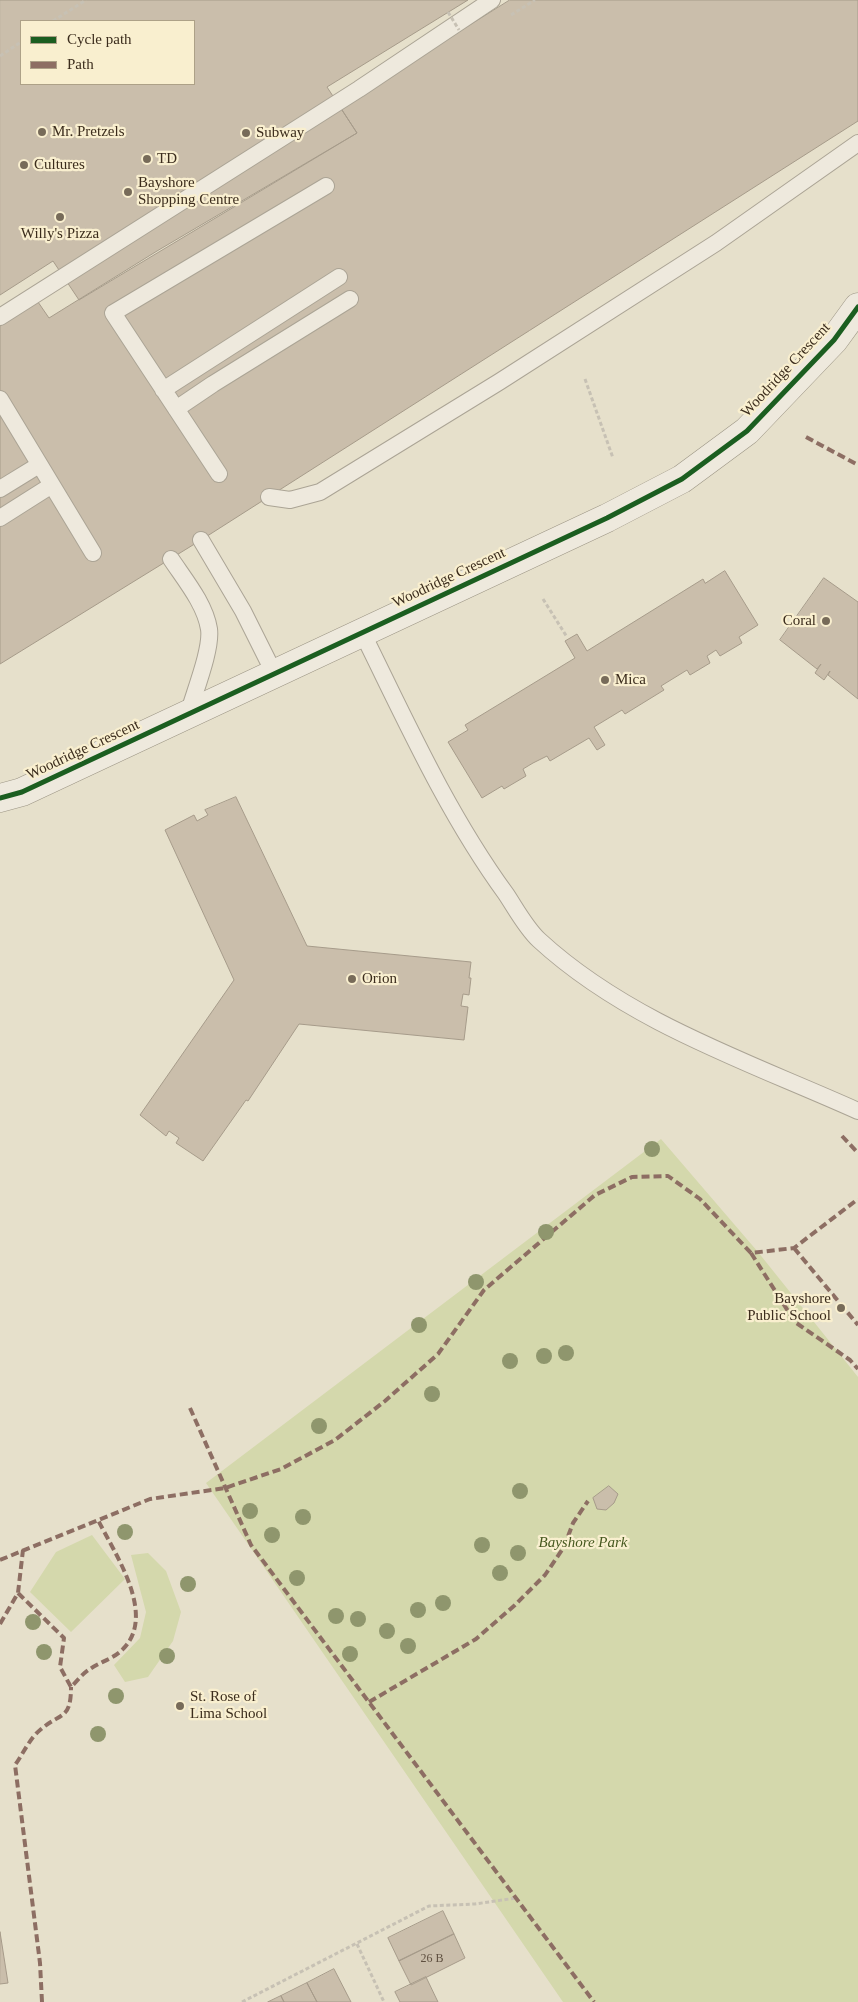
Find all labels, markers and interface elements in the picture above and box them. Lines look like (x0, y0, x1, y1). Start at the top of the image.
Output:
legend (20, 20, 195, 85)
text: Cycle path (67, 31, 132, 47)
text: Path (67, 56, 94, 72)
place label: Mr. Pretzels (52, 123, 124, 141)
place label: Subway (256, 124, 304, 142)
marker: Mr. Pretzels (36, 126, 48, 138)
marker: Subway (240, 127, 252, 139)
place label: TD (157, 150, 177, 168)
marker: TD (141, 153, 153, 165)
place label: Cultures (34, 156, 85, 174)
marker: Cultures (18, 159, 30, 171)
place label: Bayshore Shopping Centre (138, 174, 239, 209)
marker: Bayshore Shopping Centre (122, 186, 134, 198)
marker: Willy's Pizza (54, 211, 66, 223)
place label: Willy's Pizza (21, 225, 99, 243)
street label: Woodridge Crescent (738, 319, 834, 421)
street label: Woodridge Crescent (390, 544, 508, 612)
place label: Coral (783, 612, 816, 630)
marker: Coral (820, 615, 832, 627)
place label: Mica (615, 671, 646, 689)
marker: Mica (599, 674, 611, 686)
street label: Woodridge Crescent (24, 716, 142, 784)
place label: Orion (362, 970, 397, 988)
marker: Orion (346, 973, 358, 985)
place label: Bayshore Public School (747, 1290, 831, 1325)
marker: Bayshore Public School (835, 1302, 847, 1314)
park label: Bayshore Park (538, 1534, 628, 1552)
place label: St. Rose of Lima School (190, 1688, 267, 1723)
marker: St. Rose of Lima School (174, 1700, 186, 1712)
house number: 26 B (420, 1952, 444, 1966)

